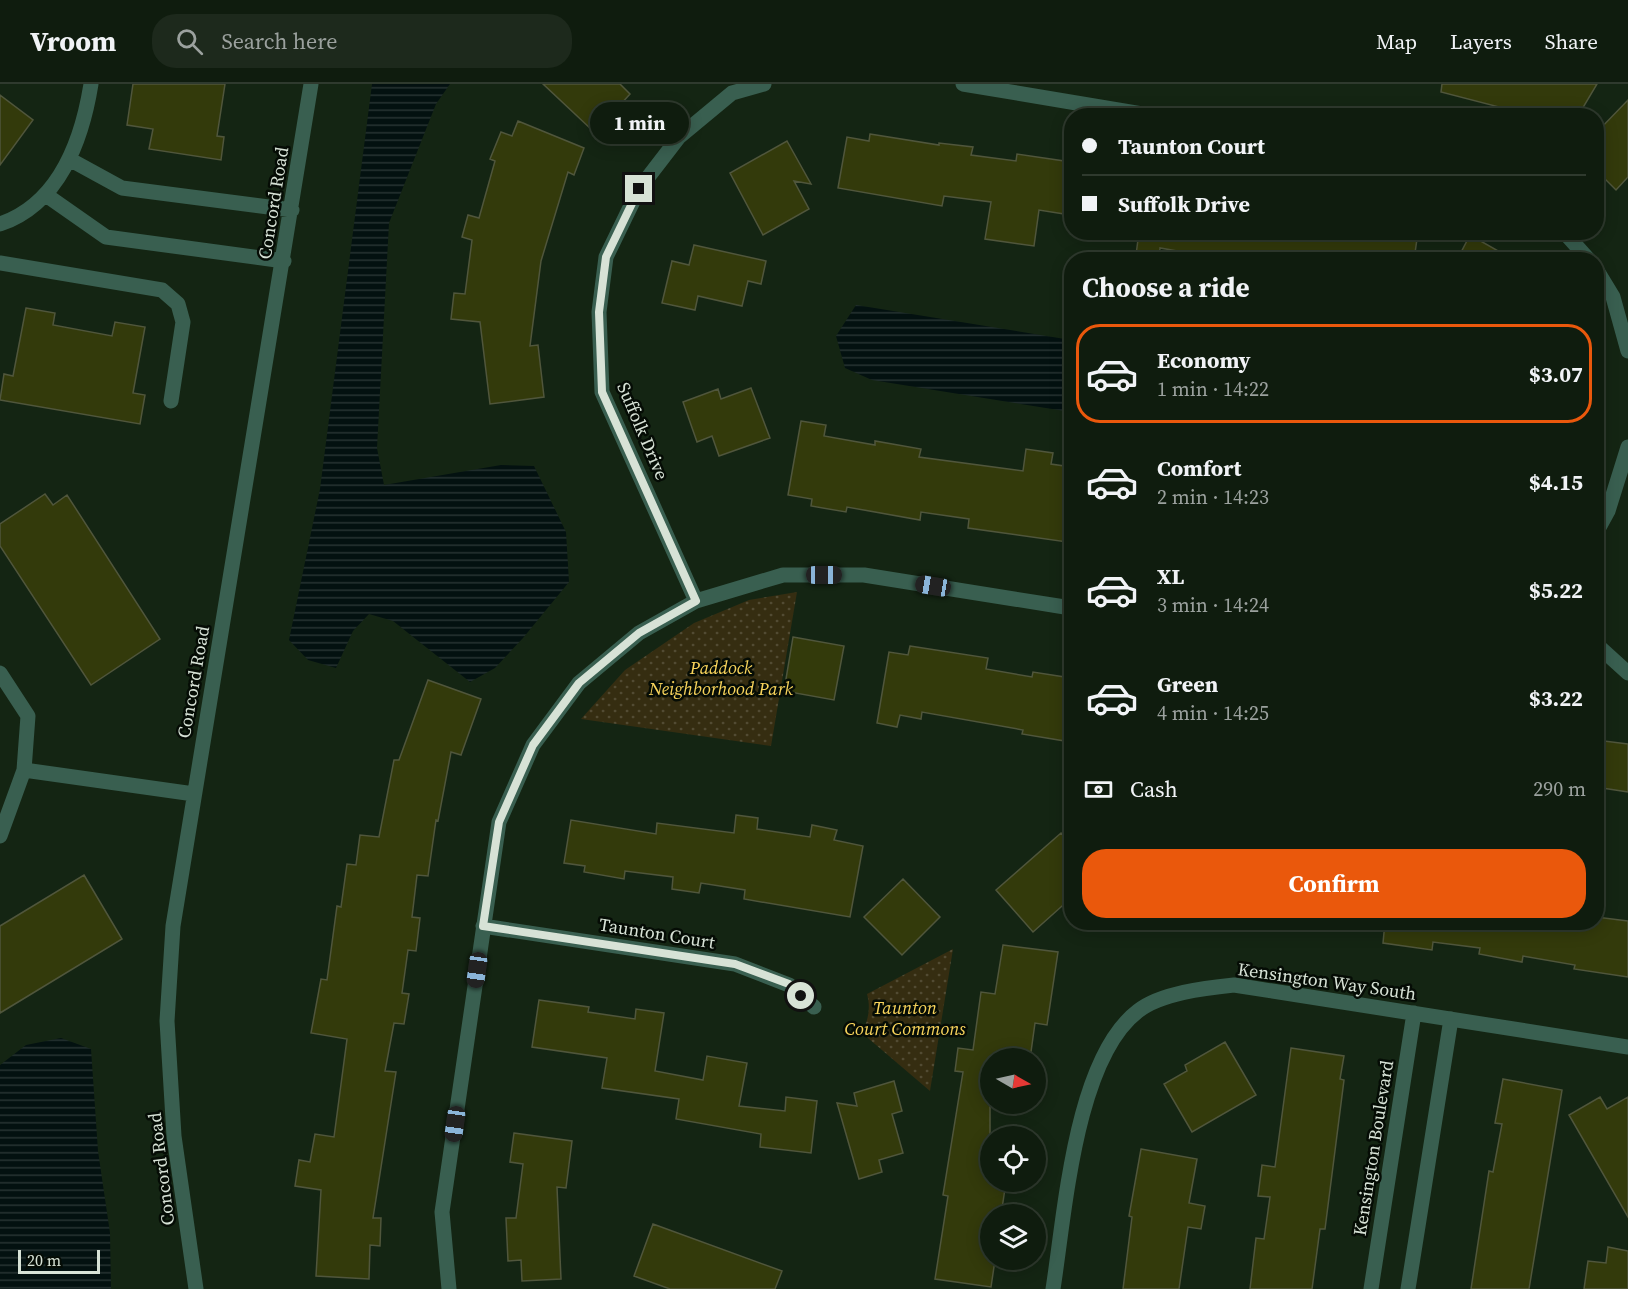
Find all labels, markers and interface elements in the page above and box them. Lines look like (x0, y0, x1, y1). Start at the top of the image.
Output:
search box (152, 14, 572, 68)
text: Vroom (30, 22, 116, 60)
icon: search (173, 25, 206, 58)
text: Search here (221, 26, 337, 56)
text: Map (1376, 27, 1417, 56)
text: Layers (1450, 27, 1512, 56)
text: Share (1545, 27, 1598, 56)
callout: 1 min (590, 102, 688, 144)
text: 1 min (614, 109, 665, 137)
text: Taunton Court (1118, 131, 1265, 161)
street label: Concord Road (252, 145, 294, 261)
route end (625, 175, 652, 202)
text: Suffolk Drive (1118, 189, 1250, 219)
text: Choose a ride (1082, 269, 1250, 306)
text: Economy (1157, 345, 1251, 375)
icon: car (1085, 347, 1139, 401)
text: $3.07 (1529, 359, 1583, 389)
text: 1 min · 14:22 (1157, 375, 1269, 403)
street label: Suffolk Drive (611, 378, 675, 484)
text: Comfort (1157, 453, 1241, 483)
icon: car (1085, 455, 1139, 509)
text: $4.15 (1529, 467, 1583, 497)
text: 2 min · 14:23 (1157, 483, 1269, 511)
text: XL (1157, 561, 1184, 591)
icon: car (1085, 563, 1139, 617)
car (806, 566, 842, 584)
car (914, 574, 952, 598)
text: $5.22 (1529, 575, 1583, 605)
text: 3 min · 14:24 (1157, 591, 1269, 619)
street label: Concord Road (171, 624, 215, 740)
park label: Paddock Neighborhood Park (648, 655, 794, 701)
text: Green (1157, 669, 1218, 699)
icon: car (1085, 671, 1139, 725)
text: $3.22 (1529, 683, 1583, 713)
text: 4 min · 14:25 (1157, 699, 1269, 727)
icon: cash (1082, 773, 1115, 806)
text: Cash (1130, 774, 1178, 804)
text: 290 m (1533, 775, 1586, 803)
button: Confirm (1082, 849, 1586, 918)
street label: Taunton Court (597, 912, 717, 955)
car (466, 951, 488, 989)
street label: Kensington Way South (1236, 956, 1418, 1006)
route start (787, 982, 814, 1009)
park label: Taunton Court Commons (844, 995, 966, 1041)
north arrow (980, 1048, 1046, 1114)
map controls (980, 1048, 1046, 1270)
street label: Kensington Boulevard (1347, 1058, 1399, 1238)
car (444, 1105, 466, 1143)
street label: Concord Road (142, 1111, 180, 1227)
button: locate (980, 1126, 1046, 1192)
button: layers (980, 1204, 1046, 1270)
scale bar (18, 1247, 100, 1274)
text: 20 m (27, 1249, 61, 1271)

